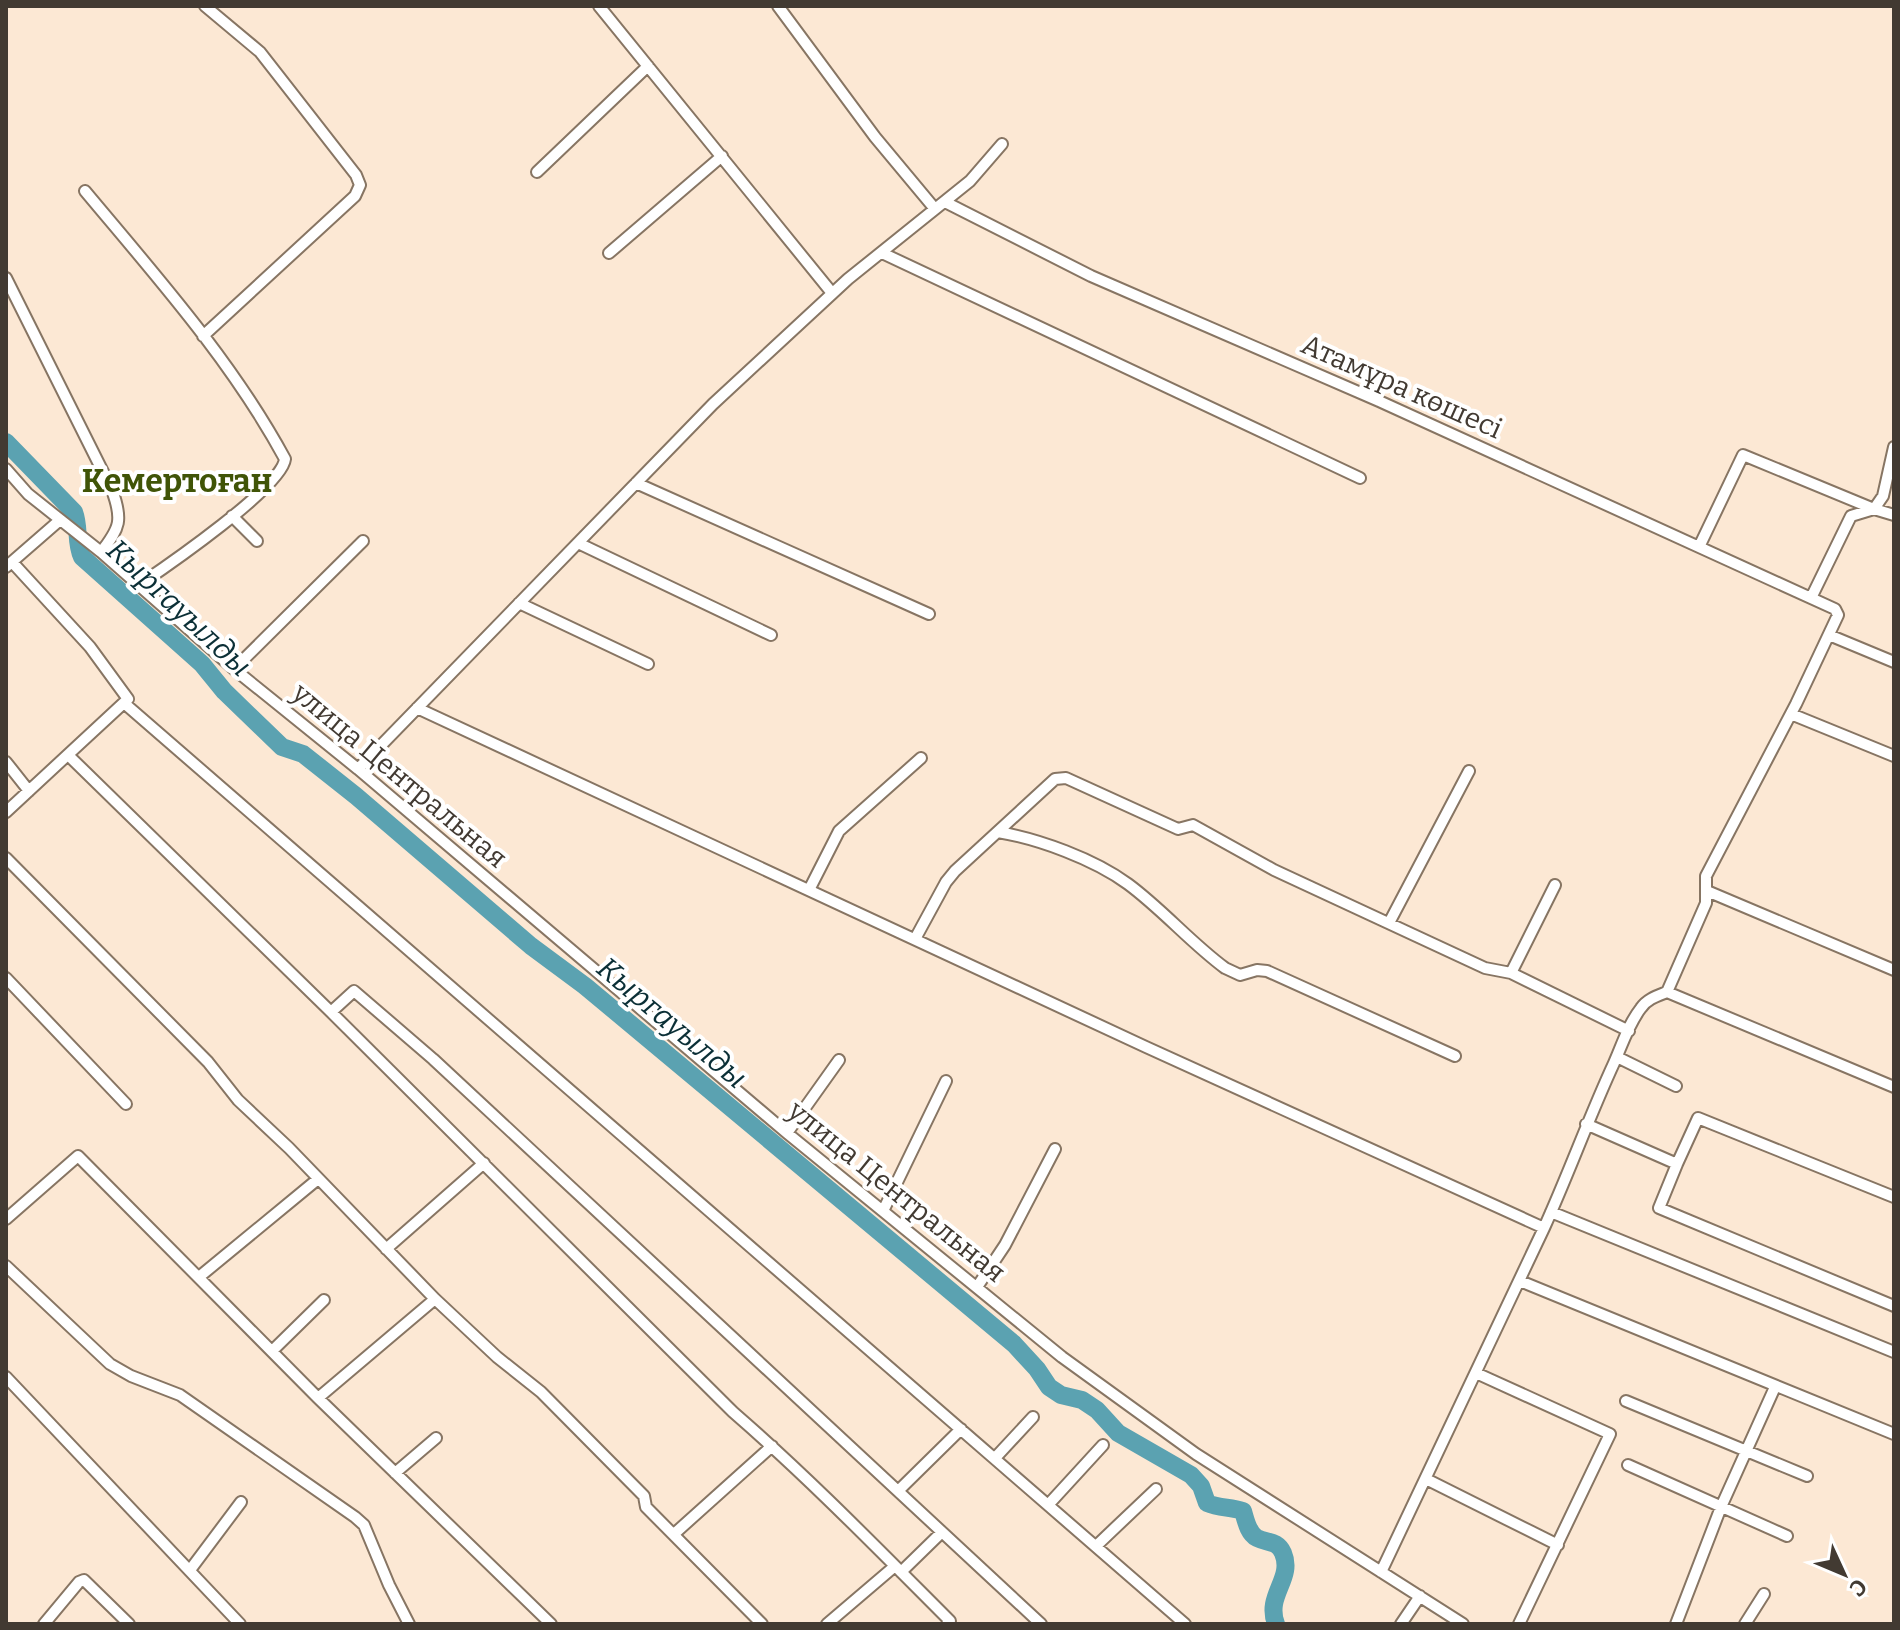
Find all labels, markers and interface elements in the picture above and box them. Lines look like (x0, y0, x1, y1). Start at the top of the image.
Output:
street label: Атамұра көшесі (1296, 327, 1507, 445)
district label: Кемертоған (82, 462, 272, 500)
water label: Кыргауылды (99, 532, 259, 684)
street label: улица Центральная (285, 675, 514, 875)
water label: Кыргауылды (590, 950, 754, 1096)
street label: улица Центральная (781, 1093, 1012, 1289)
north arrow (1804, 1534, 1884, 1614)
text: С (1843, 1573, 1873, 1602)

